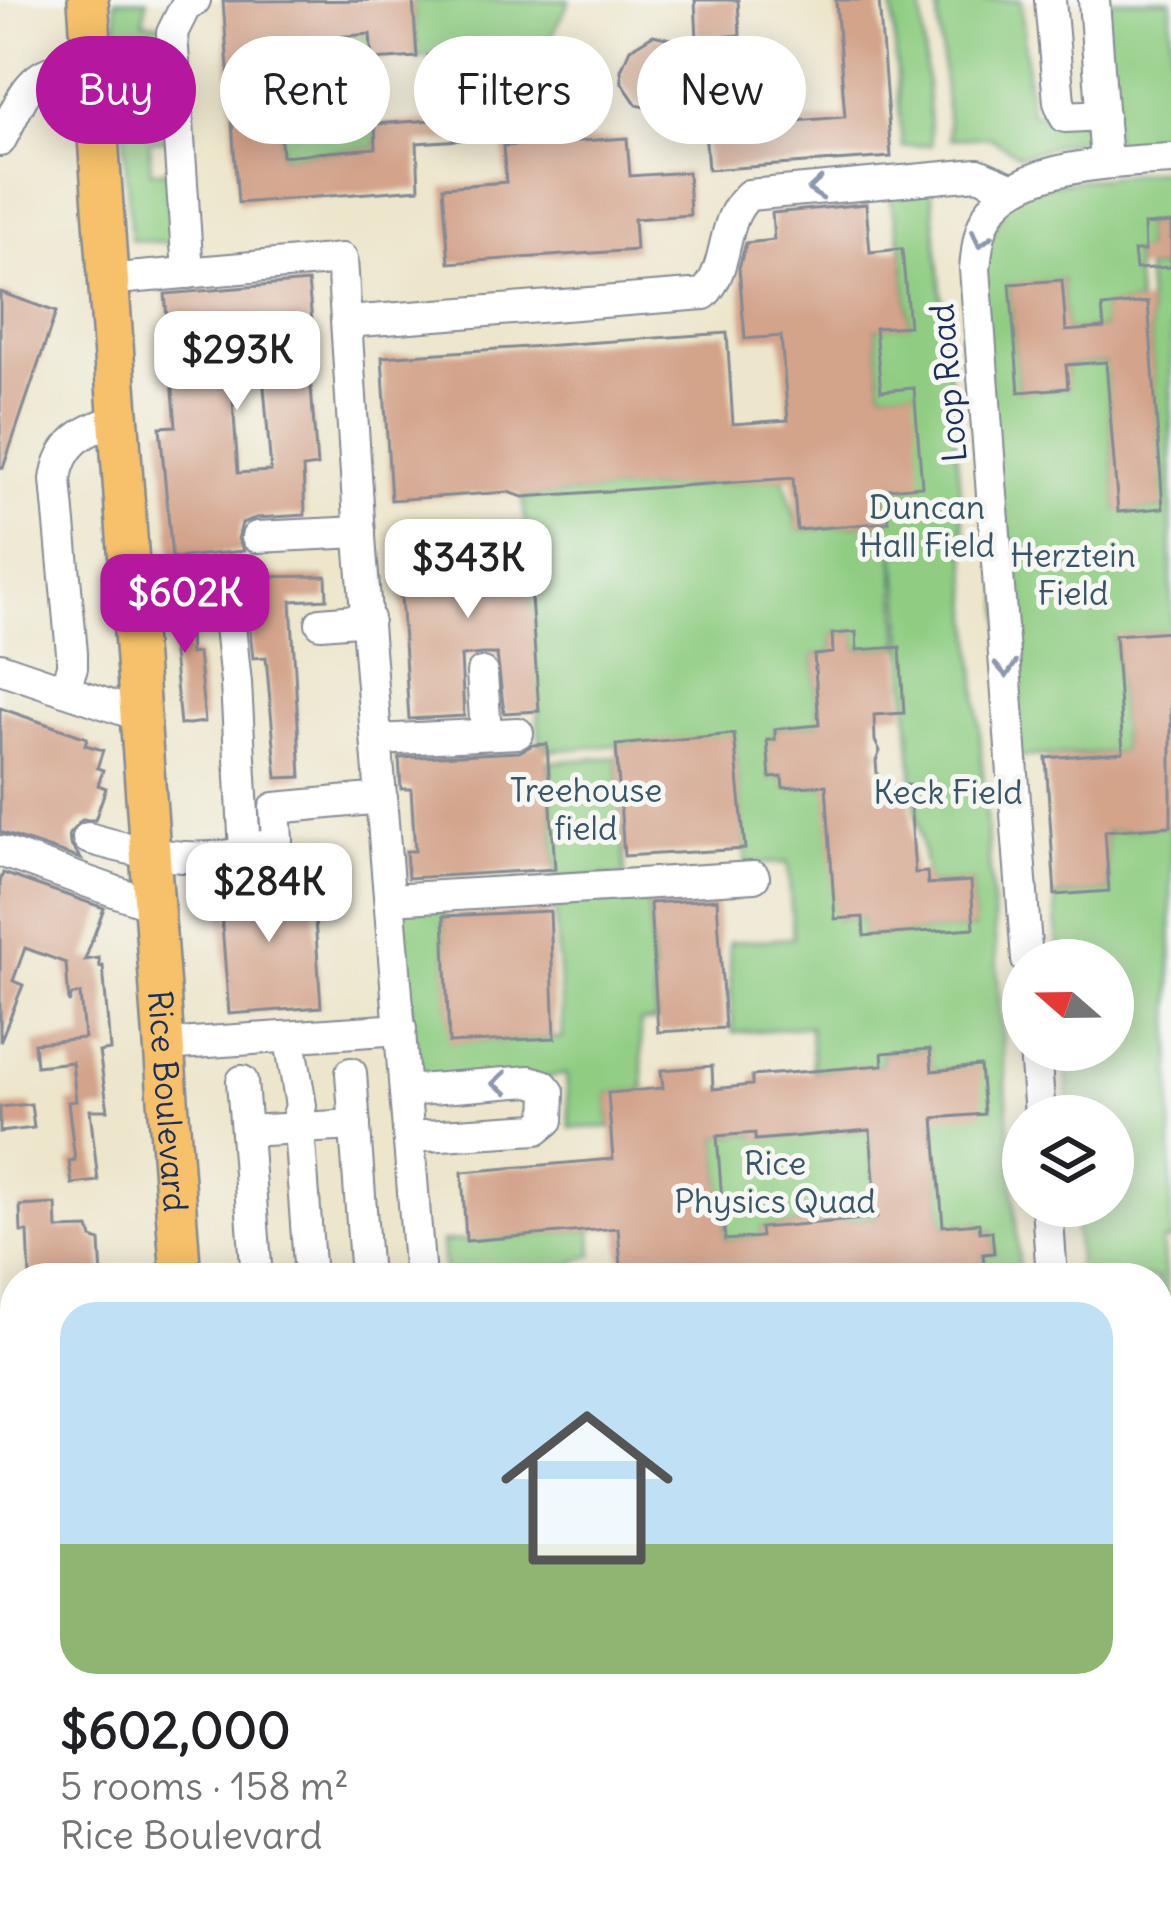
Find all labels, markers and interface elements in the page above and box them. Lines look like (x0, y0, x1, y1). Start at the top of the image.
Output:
chip: Buy (36, 36, 196, 144)
chip: Rent (220, 36, 390, 144)
chip: Filters (414, 36, 613, 144)
chip: New (637, 36, 806, 144)
one-way arrow (806, 176, 825, 201)
one-way arrow (970, 228, 995, 249)
street label: Loop Road (920, 302, 976, 464)
pin: $293K (153, 311, 321, 413)
text: $293K (181, 325, 293, 374)
park label: Duncan Hall Field (859, 486, 995, 566)
pin: $343K (384, 519, 552, 621)
text: $343K (412, 533, 524, 582)
park label: Herztein Field (1010, 534, 1136, 614)
pin: $602K (101, 554, 269, 656)
text: $602K (127, 568, 243, 617)
one-way arrow (993, 660, 1019, 679)
park label: Treehouse field (510, 769, 662, 849)
park label: Keck Field (873, 771, 1023, 813)
pin: $284K (185, 843, 353, 945)
text: $284K (213, 857, 325, 906)
north arrow (1002, 939, 1134, 1071)
map controls (1002, 939, 1134, 1227)
street label: Rice Boulevard (139, 989, 197, 1213)
one-way arrow (490, 1070, 509, 1096)
button: layers (1002, 1095, 1134, 1227)
park label: Rice Physics Quad (674, 1142, 876, 1222)
icon: home (479, 1380, 695, 1596)
text: $602,000 (60, 1698, 291, 1762)
text: 5 rooms · 158 m² (60, 1762, 349, 1811)
text: Rice Boulevard (60, 1811, 322, 1860)

